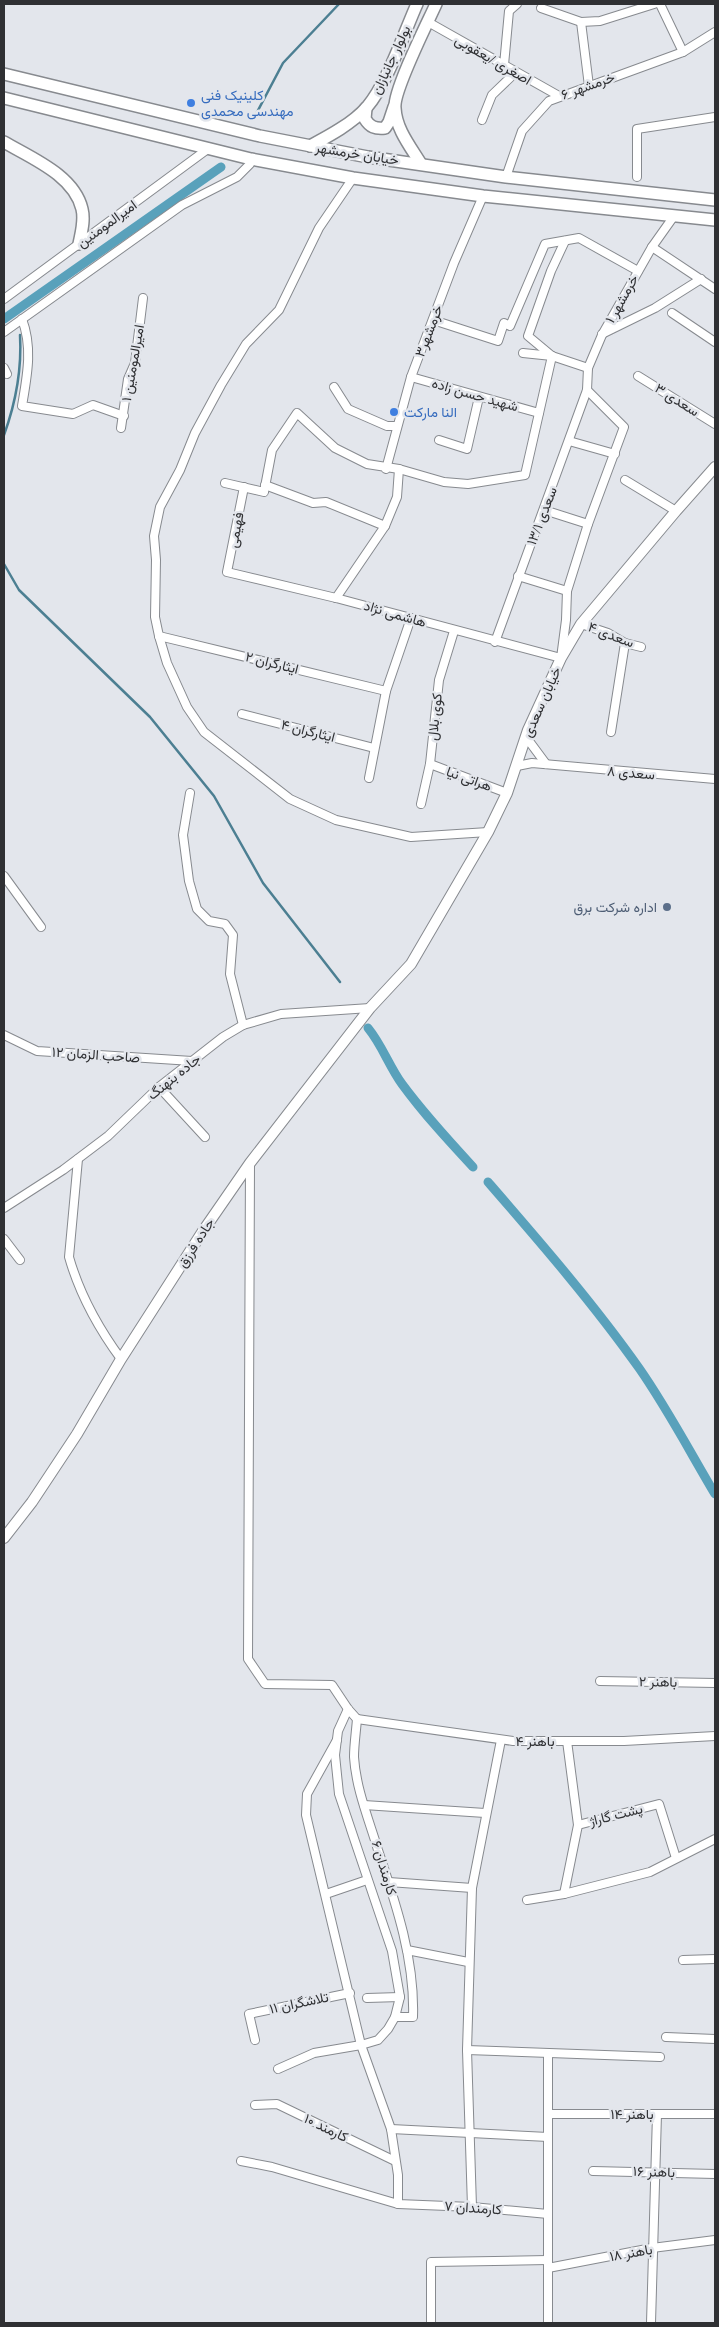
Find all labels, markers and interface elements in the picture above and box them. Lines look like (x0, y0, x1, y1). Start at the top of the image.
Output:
street label: بولوار جانبازان (369, 23, 414, 97)
street label: اصغری /یعقوبی (452, 32, 534, 89)
street label: خرمشهر ۶ (559, 69, 617, 104)
place label: کلینیک فنی مهندسی محمدی (201, 88, 294, 120)
marker: کلینیک فنی مهندسی محمدی (185, 97, 197, 109)
street label: خیابان خرمشهر (313, 140, 400, 169)
street label: امیرالمومنین (74, 197, 140, 251)
street label: خرمشهر ۱ (603, 272, 642, 326)
street label: خرمشهر۳ (412, 303, 447, 360)
street label: امیرالمومنین ۱ (119, 323, 148, 403)
street label: شهید حسن زاده (430, 376, 520, 415)
street label: سعدی ۳ (652, 381, 702, 420)
place label: النا مارکت (404, 405, 457, 421)
marker: النا مارکت (388, 406, 400, 418)
street label: سعدی ۱۳/۱ (524, 485, 561, 548)
street label: فهیمی (225, 511, 248, 549)
street label: هاشمی نژاد (362, 598, 428, 631)
street label: سعدی ۴ (586, 619, 636, 652)
street label: ایثارگران ۲ (244, 649, 300, 678)
street label: خیابان سعدی (520, 665, 565, 740)
street label: کوی بلال (425, 693, 447, 742)
street label: ایثارگران ۴ (279, 717, 337, 746)
street label: سعدی ۸ (606, 763, 656, 784)
street label: هراتی نیا (444, 764, 494, 795)
place label: اداره شرکت برق (573, 900, 657, 916)
marker: اداره شرکت برق (661, 901, 673, 913)
street label: صاحب الزمان ۱۲ (51, 1044, 141, 1067)
street label: جاده بنهنگ (145, 1051, 204, 1104)
street label: جاده فرزق (175, 1216, 218, 1271)
street label: باهنر ۲ (639, 1674, 677, 1691)
street label: باهنر ۴ (515, 1734, 555, 1750)
street label: پشت گاراژ (587, 1801, 645, 1831)
street label: کارمندان ۶ (368, 1839, 399, 1897)
street label: تلاشگران ۱۱ (268, 1989, 330, 2018)
street label: باهنر ۱۴ (610, 2107, 654, 2123)
street label: کارمند ۱۰ (301, 2111, 350, 2146)
street label: باهنر ۱۶ (633, 2164, 675, 2181)
street label: کارمندان ۷ (444, 2199, 502, 2218)
street label: باهنر ۱۸ (608, 2242, 654, 2265)

